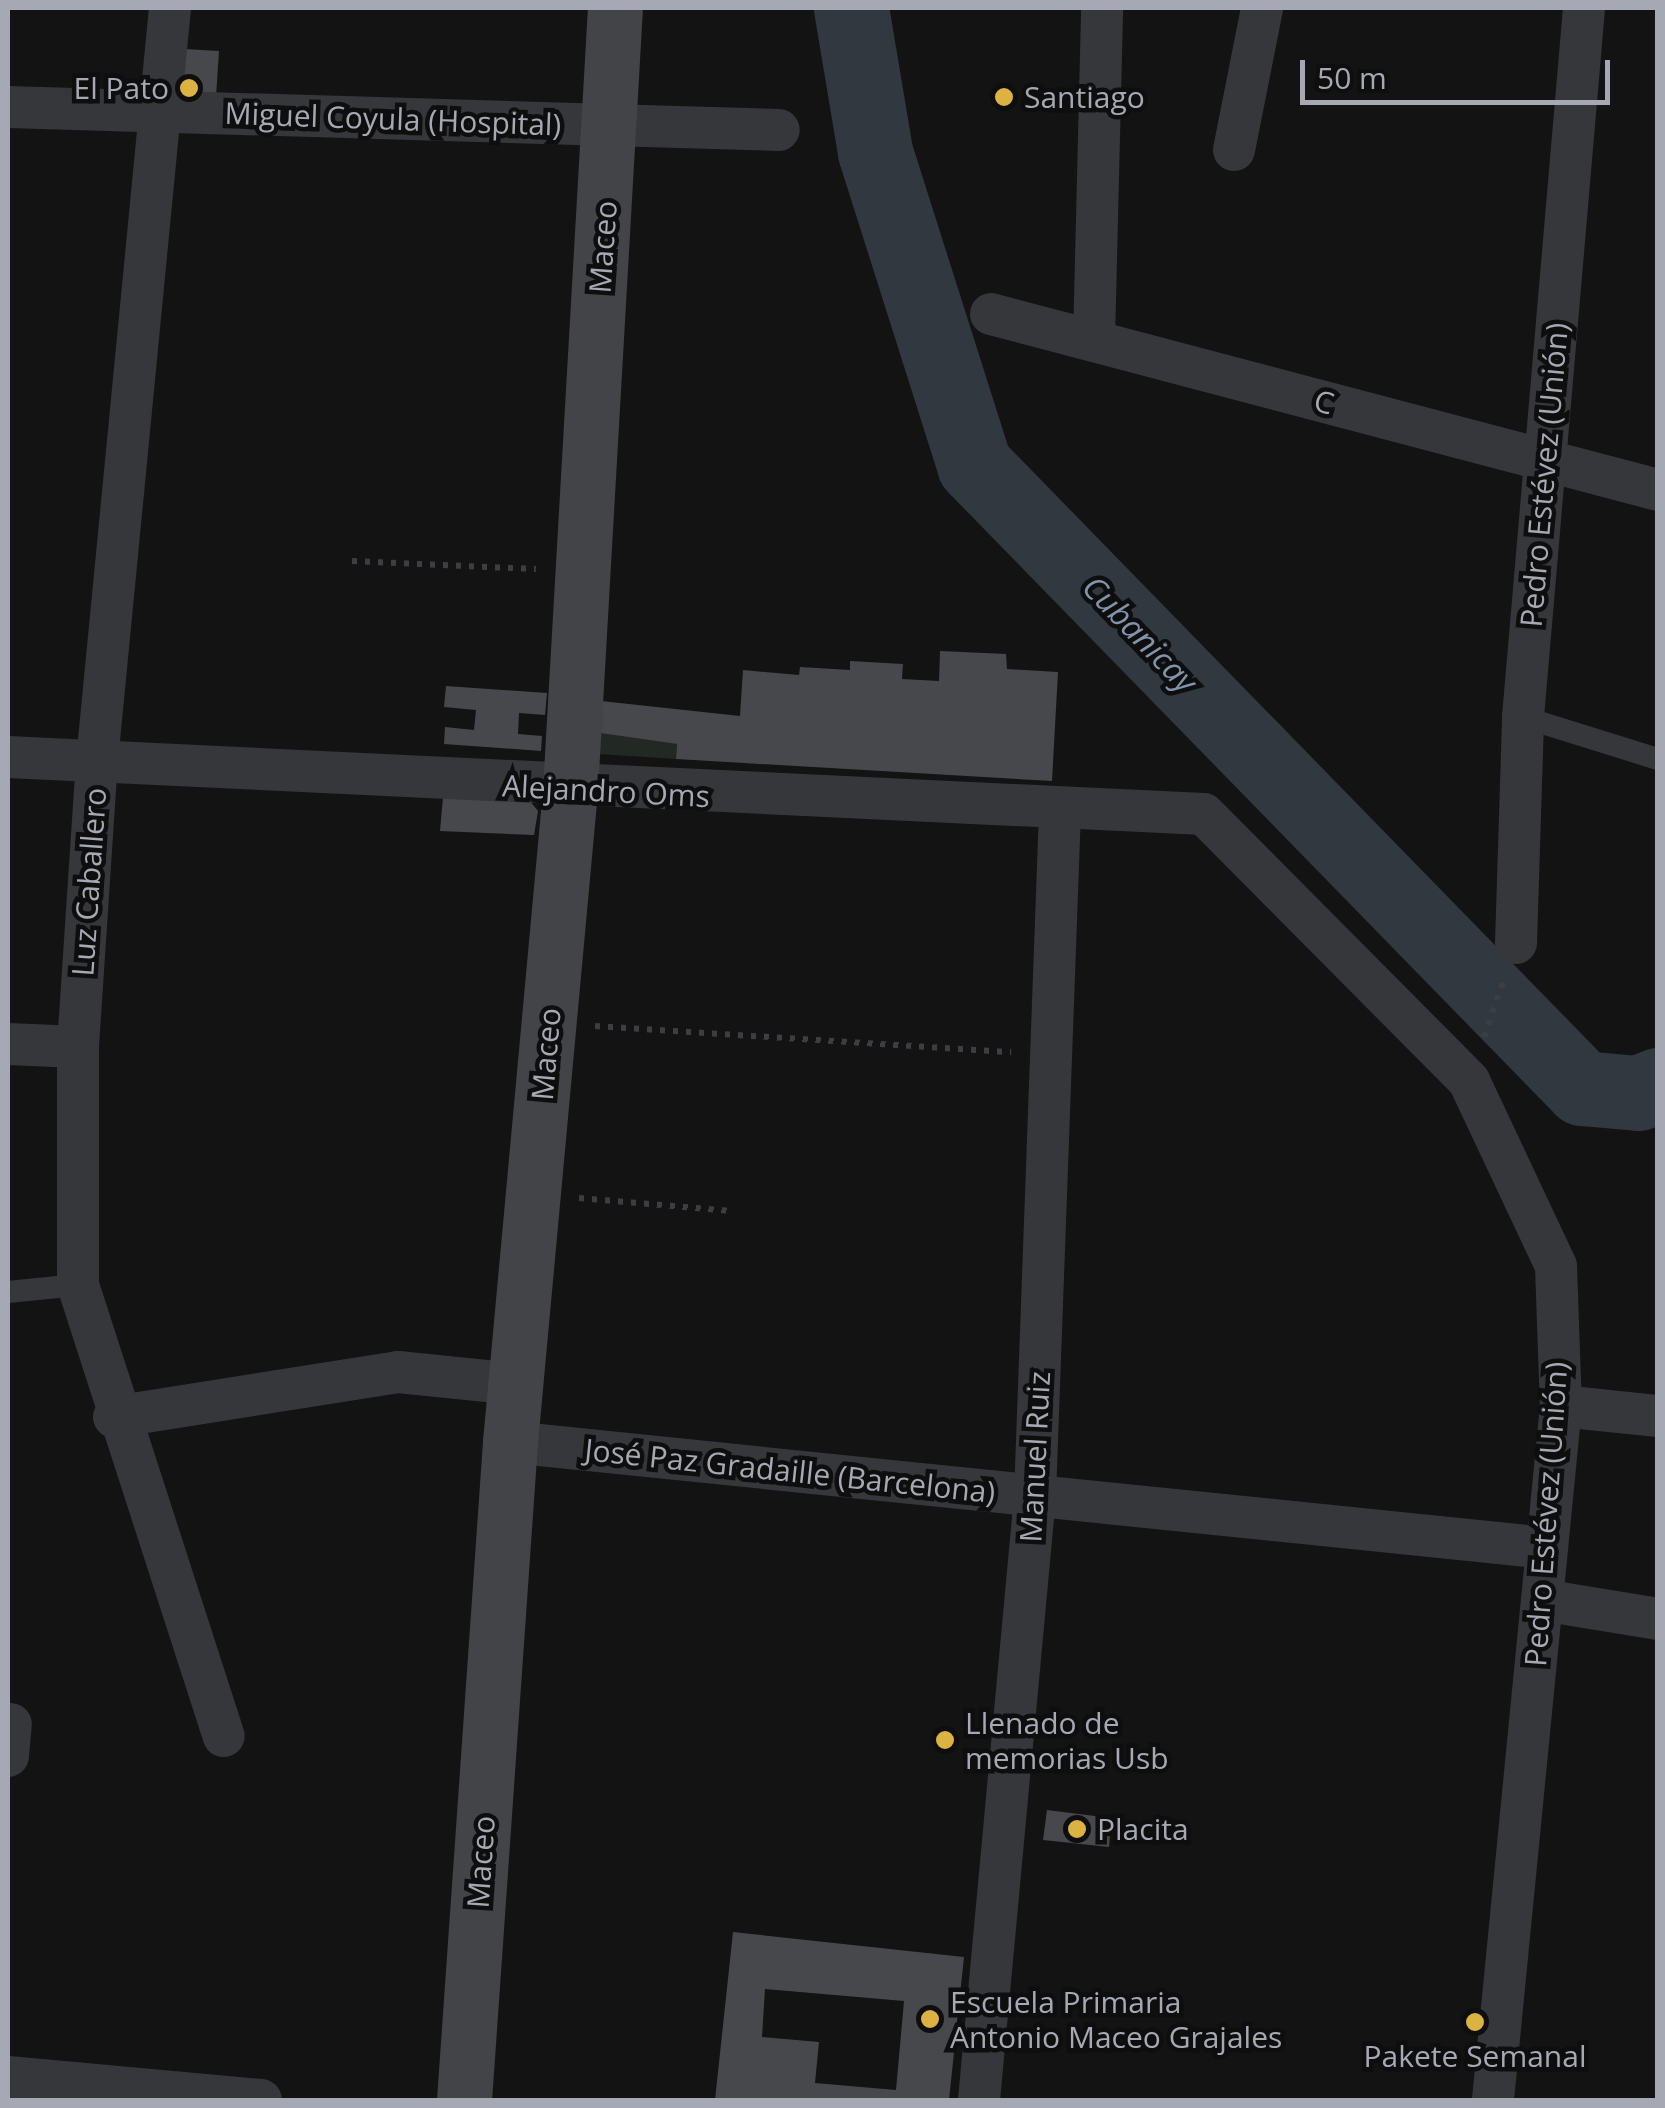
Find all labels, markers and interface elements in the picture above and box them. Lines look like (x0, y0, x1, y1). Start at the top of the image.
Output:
scale bar (1305, 40, 1615, 102)
text: 50 m (1317, 57, 1387, 98)
place label: El Pato (74, 70, 169, 106)
marker: El Pato (178, 77, 200, 99)
place label: Santiago (1024, 79, 1145, 115)
marker: Santiago (993, 86, 1015, 108)
street label: Miguel Coyula (Hospital) (224, 95, 562, 143)
street label: Maceo (582, 199, 624, 295)
street label: Pedro Estévez (Unión) (1513, 321, 1575, 629)
street label: C (1310, 382, 1338, 422)
water label: Cubanicay (1075, 568, 1205, 700)
street label: Alejandro Oms (501, 768, 711, 814)
street label: Luz Caballero (64, 787, 114, 977)
street label: Maceo (524, 1006, 568, 1102)
street label: Pedro Estévez (Unión) (1517, 1360, 1575, 1668)
street label: Manuel Ruiz (1013, 1371, 1057, 1543)
street label: José Paz Gradaille (Barcelona) (583, 1432, 997, 1510)
place label: Llenado de memorias Usb (965, 1705, 1169, 1776)
marker: Llenado de memorias Usb (934, 1729, 956, 1751)
place label: Placita (1097, 1811, 1189, 1847)
street label: Maceo (460, 1814, 502, 1910)
marker: Placita (1066, 1818, 1088, 1840)
place label: Escuela Primaria Antonio Maceo Grajales (950, 1984, 1282, 2054)
marker: Escuela Primaria Antonio Maceo Grajales (919, 2008, 941, 2030)
marker: Pakete Semanal (1464, 2011, 1486, 2033)
place label: Pakete Semanal (1363, 2038, 1587, 2074)

